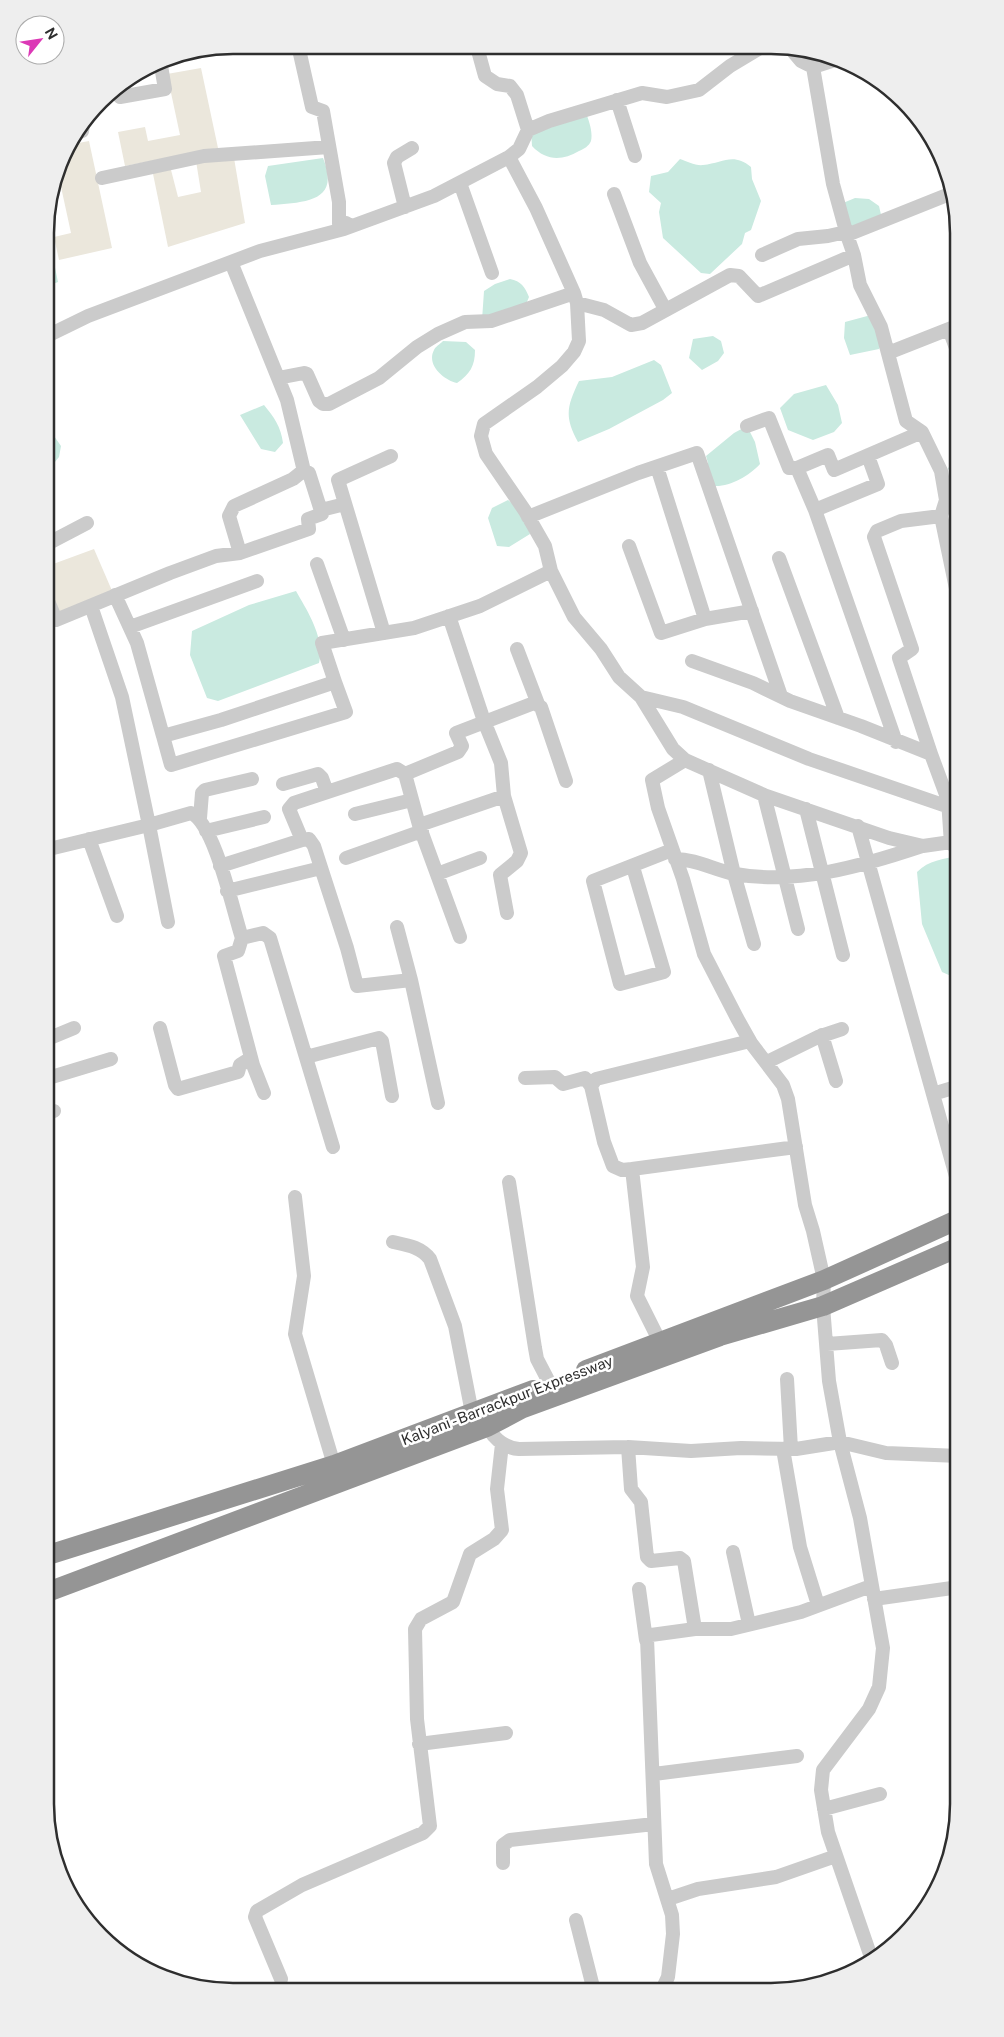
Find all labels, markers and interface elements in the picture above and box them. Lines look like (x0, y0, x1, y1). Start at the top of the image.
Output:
north arrow (15, 15, 65, 65)
text: N (42, 25, 61, 42)
street label: Kalyani - Barrackpur Expressway (399, 1352, 615, 1448)

